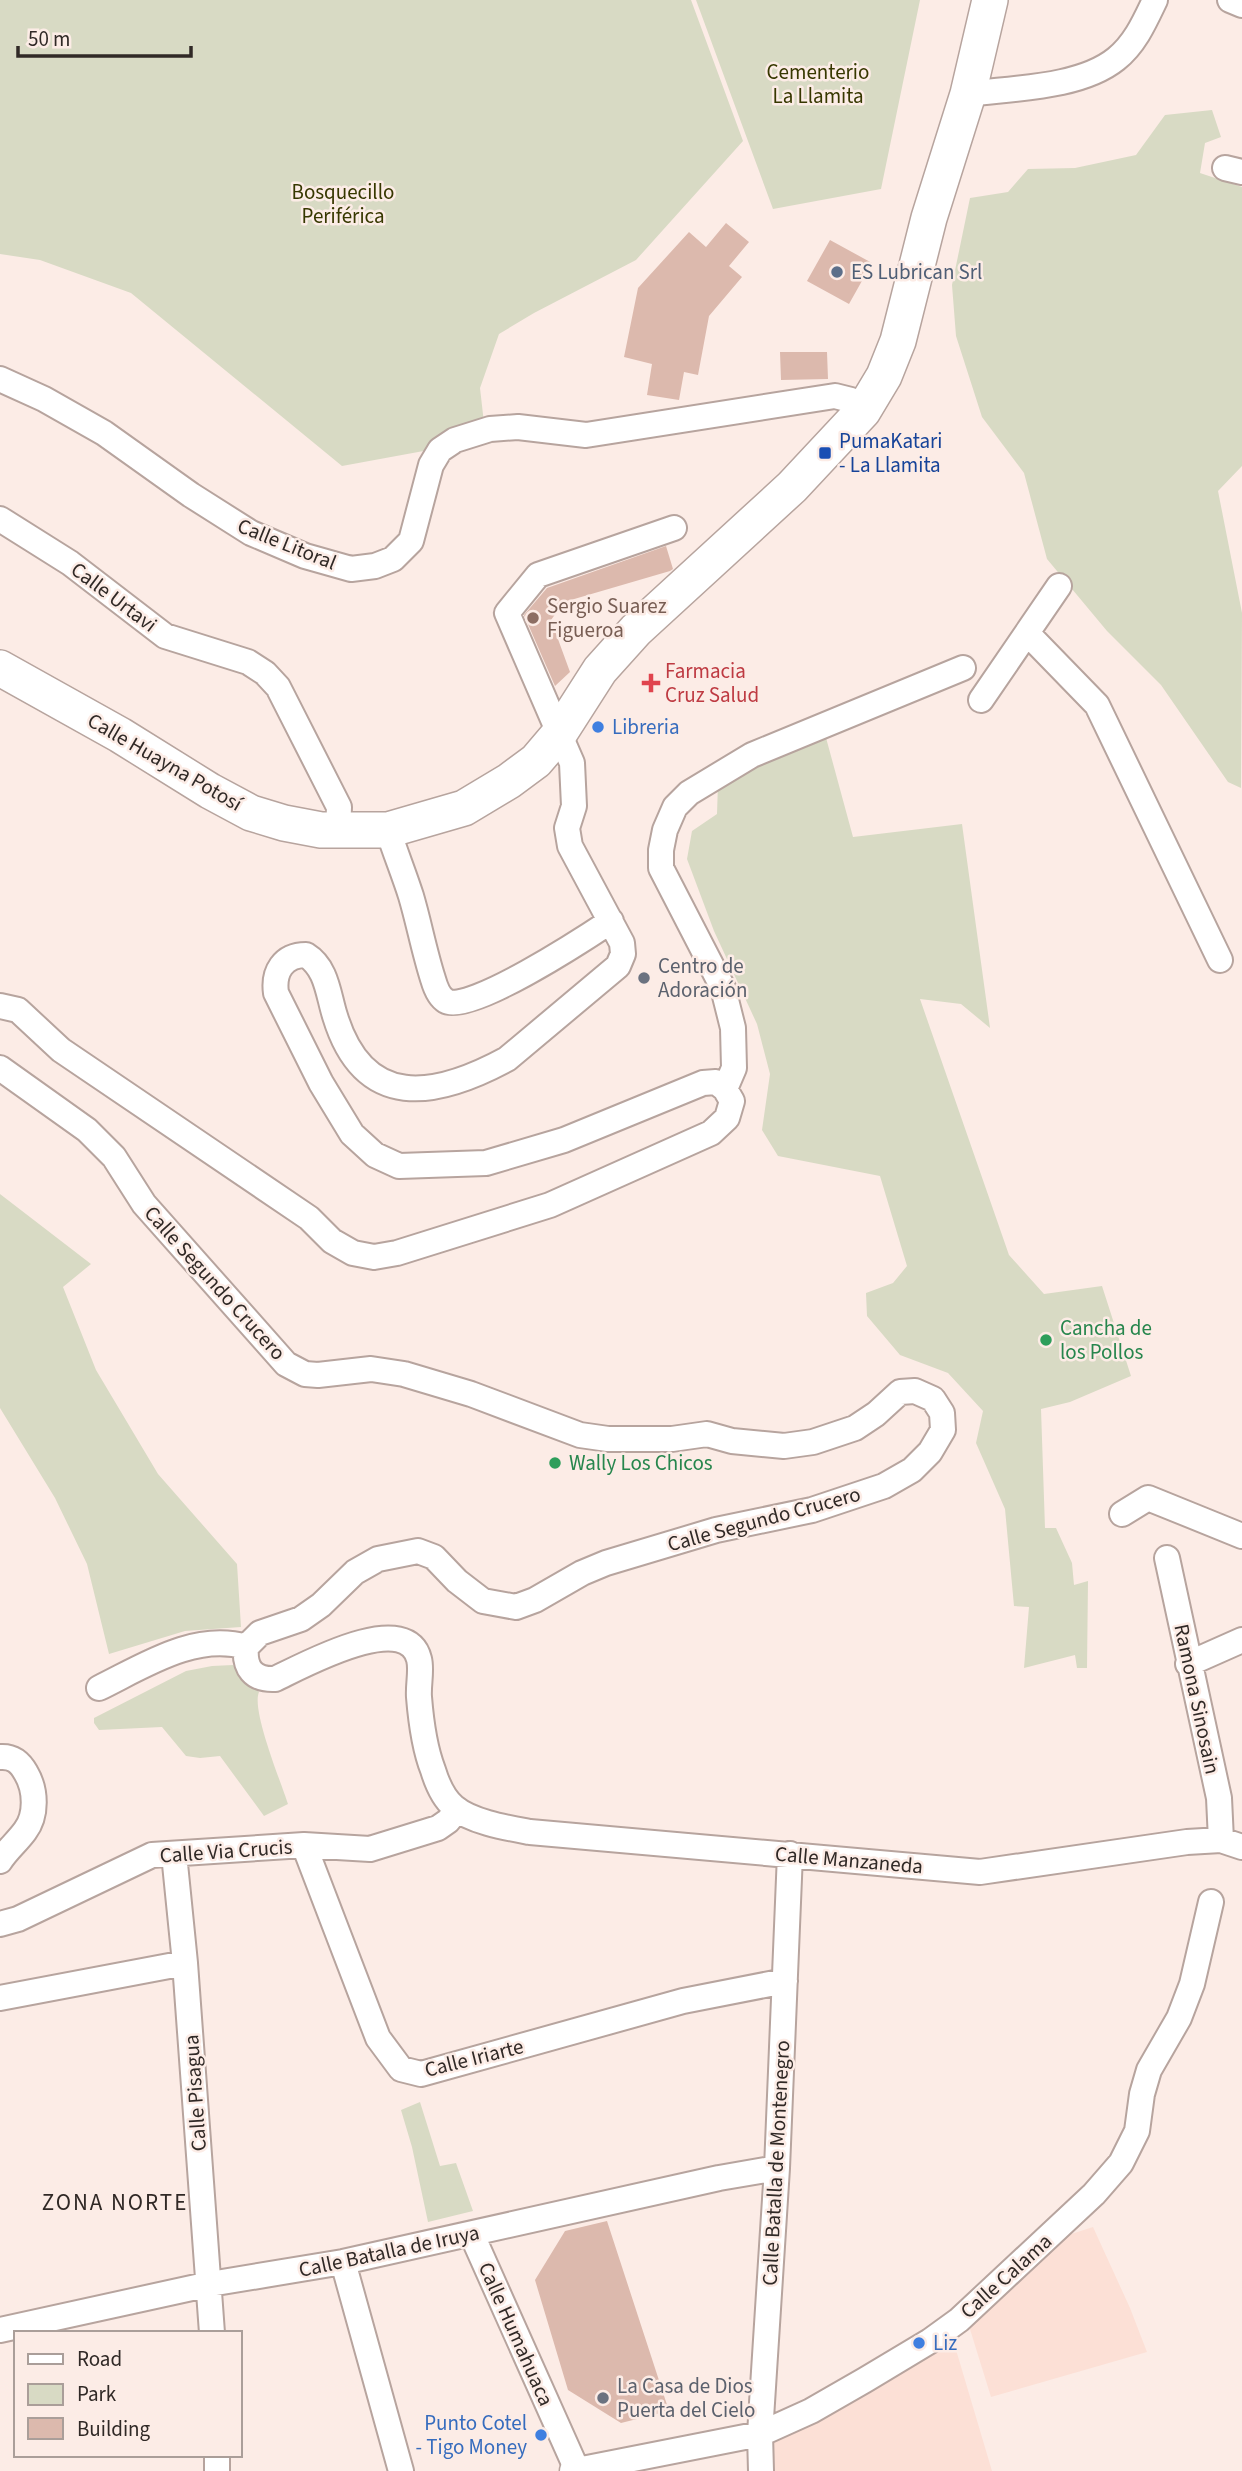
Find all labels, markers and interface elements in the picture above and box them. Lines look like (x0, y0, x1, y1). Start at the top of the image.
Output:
scale bar (18, 14, 191, 58)
text: 50 m (28, 24, 70, 54)
park label: Cementerio La Llamita (767, 57, 869, 111)
park label: Bosquecillo Periférica (292, 177, 394, 231)
place label: ES Lubrican Srl (851, 257, 982, 287)
marker: ES Lubrican Srl (829, 264, 845, 280)
place label: PumaKatari - La Llamita (839, 426, 942, 480)
marker: PumaKatari - La Llamita (817, 445, 833, 461)
street label: Calle Litoral (233, 511, 341, 577)
street label: Calle Urtavi (65, 555, 163, 639)
place label: Sergio Suarez Figueroa (547, 591, 667, 645)
marker: Sergio Suarez Figueroa (525, 610, 541, 626)
place label: Farmacia Cruz Salud (665, 656, 759, 710)
marker: Farmacia Cruz Salud (643, 675, 659, 691)
street label: Calle Huayna Potosí (82, 705, 249, 819)
place label: Libreria (612, 712, 680, 742)
marker: Libreria (590, 719, 606, 735)
place label: Centro de Adoración (658, 951, 747, 1005)
marker: Centro de Adoración (636, 970, 652, 986)
street label: Calle Segundo Crucero (137, 1199, 293, 1367)
place label: Cancha de los Pollos (1060, 1313, 1152, 1367)
marker: Cancha de los Pollos (1038, 1332, 1054, 1348)
place label: Wally Los Chicos (569, 1448, 713, 1478)
marker: Wally Los Chicos (547, 1455, 563, 1471)
street label: Calle Segundo Crucero (664, 1479, 864, 1559)
street label: Ramona Sinosain (1166, 1621, 1228, 1777)
street label: Calle Via Crucis (159, 1831, 294, 1871)
street label: Calle Manzaneda (774, 1839, 924, 1881)
street label: Calle Iriarte (421, 2031, 527, 2085)
street label: Calle Pisagua (176, 2034, 214, 2152)
street label: Calle Batalla de Montenegro (755, 2040, 797, 2286)
district label: ZONA NORTE (42, 2186, 188, 2219)
street label: Calle Batalla de Iruya (296, 2217, 482, 2285)
street label: Calle Calama (953, 2227, 1059, 2325)
street label: Calle Humahuaca (471, 2257, 561, 2411)
place label: Liz (933, 2328, 957, 2358)
legend (14, 2331, 242, 2457)
marker: Liz (911, 2335, 927, 2351)
text: Road (77, 2344, 122, 2374)
place label: La Casa de Dios Puerta del Cielo (617, 2371, 755, 2425)
text: Park (77, 2379, 117, 2409)
marker: La Casa de Dios Puerta del Cielo (595, 2390, 611, 2406)
place label: Punto Cotel - Tigo Money (416, 2408, 527, 2462)
text: Building (77, 2414, 151, 2444)
marker: Punto Cotel - Tigo Money (533, 2427, 549, 2443)

